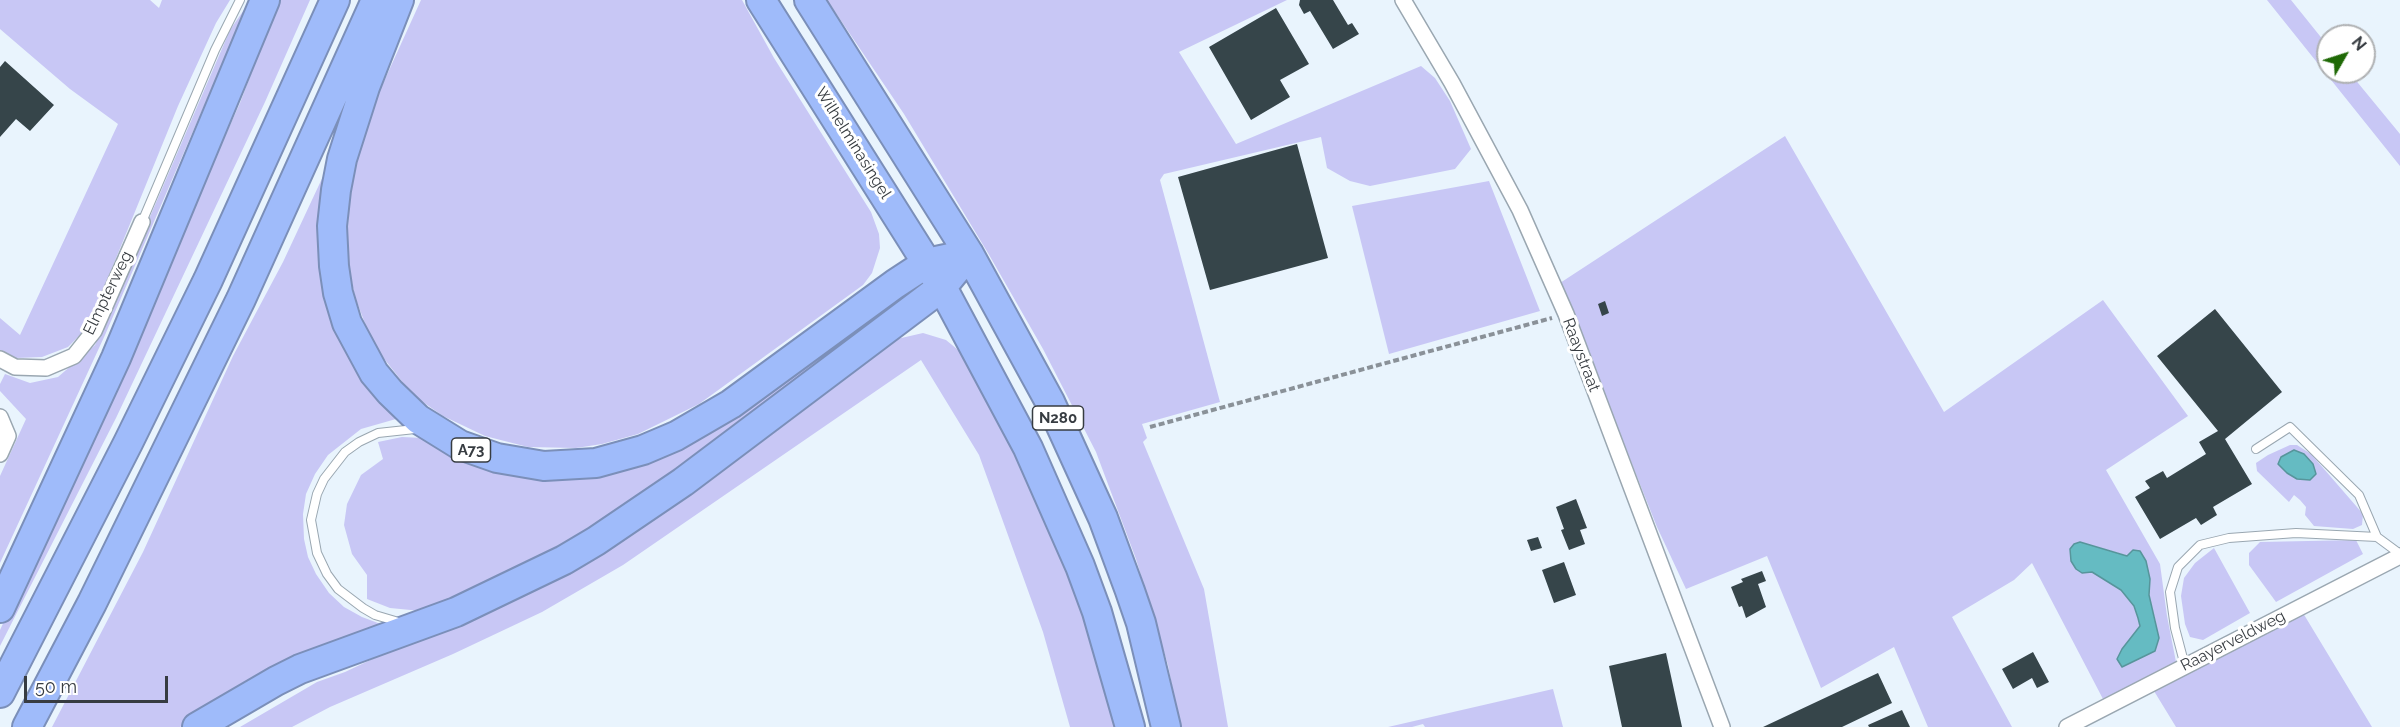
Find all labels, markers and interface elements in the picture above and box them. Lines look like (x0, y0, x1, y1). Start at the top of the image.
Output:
north arrow (2316, 24, 2376, 84)
text: N (2348, 33, 2370, 54)
street label: Wilhelminasingel (811, 84, 895, 202)
street label: Elmpterweg (79, 248, 137, 338)
street label: Raaystraat (1558, 315, 1604, 395)
road number: N280 (1032, 406, 1084, 430)
road number: A73 (452, 438, 490, 462)
street label: Raayerveldweg (2177, 606, 2289, 676)
scale bar (27, 664, 171, 702)
text: 50 m (35, 676, 77, 697)

